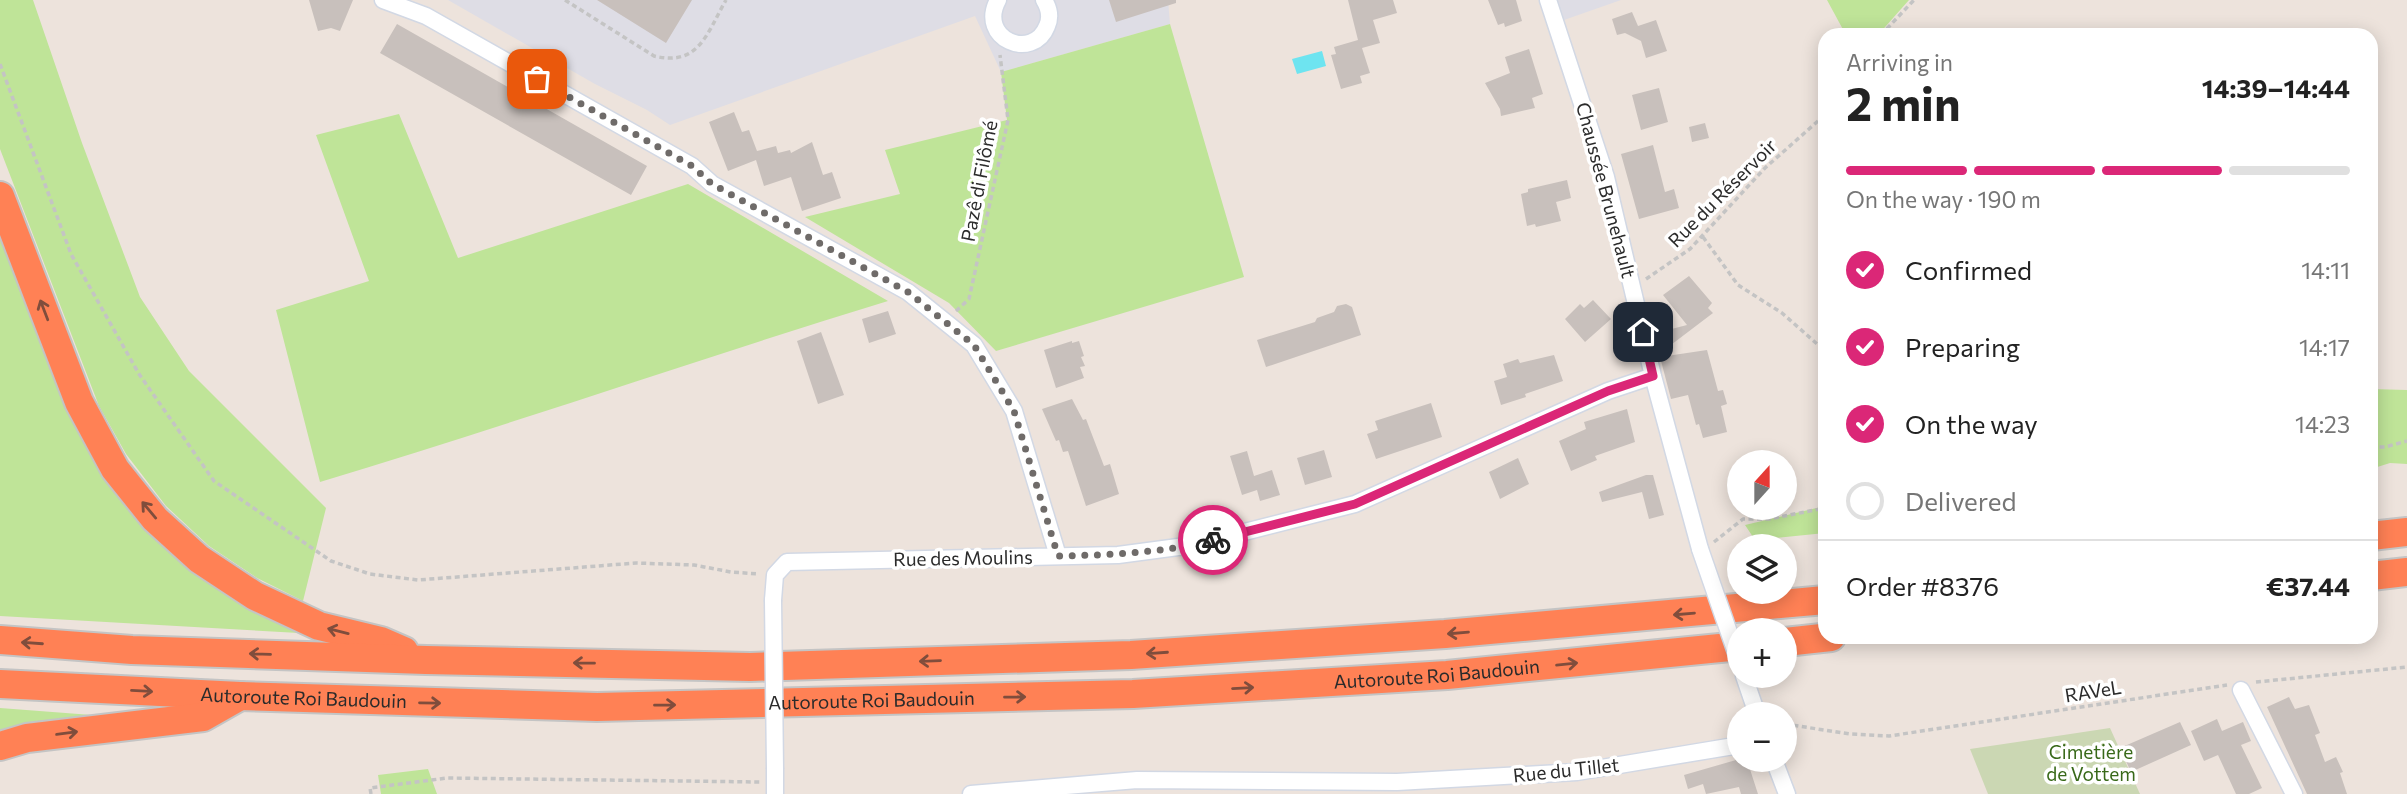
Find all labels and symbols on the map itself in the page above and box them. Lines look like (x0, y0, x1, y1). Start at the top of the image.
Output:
pin (507, 49, 567, 109)
street label: Chaussée Brunehault (1572, 100, 1641, 280)
street label: Pazê di Filômé (955, 118, 1002, 243)
street label: Rue du Réservoir (1663, 133, 1781, 252)
one-way arrow (37, 300, 49, 322)
pin (1613, 302, 1673, 362)
north arrow (1727, 450, 1797, 520)
one-way arrow (141, 502, 157, 520)
courier (1178, 505, 1248, 575)
street label: Rue des Moulins (893, 545, 1033, 570)
one-way arrow (1673, 608, 1696, 621)
one-way arrow (327, 624, 350, 637)
one-way arrow (1447, 627, 1469, 640)
one-way arrow (21, 636, 44, 649)
one-way arrow (1146, 647, 1169, 660)
one-way arrow (248, 648, 271, 661)
street label: Autoroute Roi Baudouin (1333, 654, 1541, 693)
one-way arrow (919, 655, 942, 668)
one-way arrow (572, 657, 595, 670)
one-way arrow (1555, 657, 1578, 670)
street label: RAVeL (2063, 675, 2123, 706)
one-way arrow (1231, 681, 1254, 694)
street label: Autoroute Roi Baudouin (200, 682, 407, 712)
one-way arrow (130, 685, 152, 698)
street label: Autoroute Roi Baudouin (768, 686, 975, 714)
one-way arrow (1004, 690, 1027, 704)
one-way arrow (418, 696, 441, 710)
one-way arrow (654, 699, 677, 712)
one-way arrow (55, 726, 78, 739)
park label: Cimetière de Vottem (2046, 740, 2136, 785)
street label: Rue du Tillet (1512, 752, 1620, 787)

